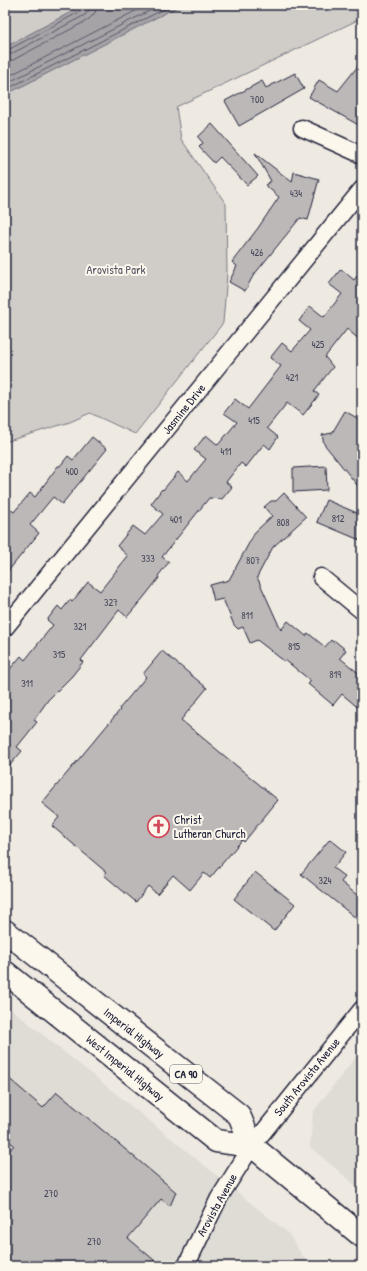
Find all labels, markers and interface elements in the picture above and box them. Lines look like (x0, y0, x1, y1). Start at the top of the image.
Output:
house number: 700 (250, 93, 264, 106)
house number: 434 (290, 187, 302, 200)
house number: 426 (251, 246, 263, 259)
park label: Arovista Park (86, 261, 146, 278)
house number: 425 (312, 338, 325, 351)
house number: 421 (286, 371, 298, 384)
street label: Jasmine Drive (158, 380, 209, 437)
house number: 415 (248, 414, 261, 427)
house number: 411 (220, 445, 232, 458)
house number: 400 (66, 465, 79, 478)
house number: 812 (332, 512, 345, 525)
house number: 401 (170, 513, 182, 526)
house number: 808 (276, 516, 290, 529)
house number: 333 (141, 552, 155, 565)
house number: 807 (246, 554, 260, 567)
house number: 327 (104, 596, 118, 609)
house number: 811 (241, 609, 253, 622)
house number: 321 (74, 620, 87, 633)
house number: 815 (288, 640, 301, 653)
house number: 315 (53, 648, 66, 661)
house number: 819 (329, 668, 341, 681)
house number: 311 (21, 677, 33, 690)
place label: Christ Lutheran Church (174, 811, 245, 842)
church icon: Christ Lutheran Church (145, 814, 171, 840)
house number: 324 (319, 874, 332, 887)
street label: Imperial Highway (100, 1003, 168, 1062)
street label: West Imperial Highway (82, 1031, 168, 1105)
street label: South Arovista Avenue (270, 1034, 344, 1120)
road number: CA 90 (170, 1065, 202, 1083)
street label: Arovista Avenue (192, 1170, 241, 1239)
house number: 270 (44, 1187, 59, 1200)
house number: 270 (87, 1235, 102, 1248)

